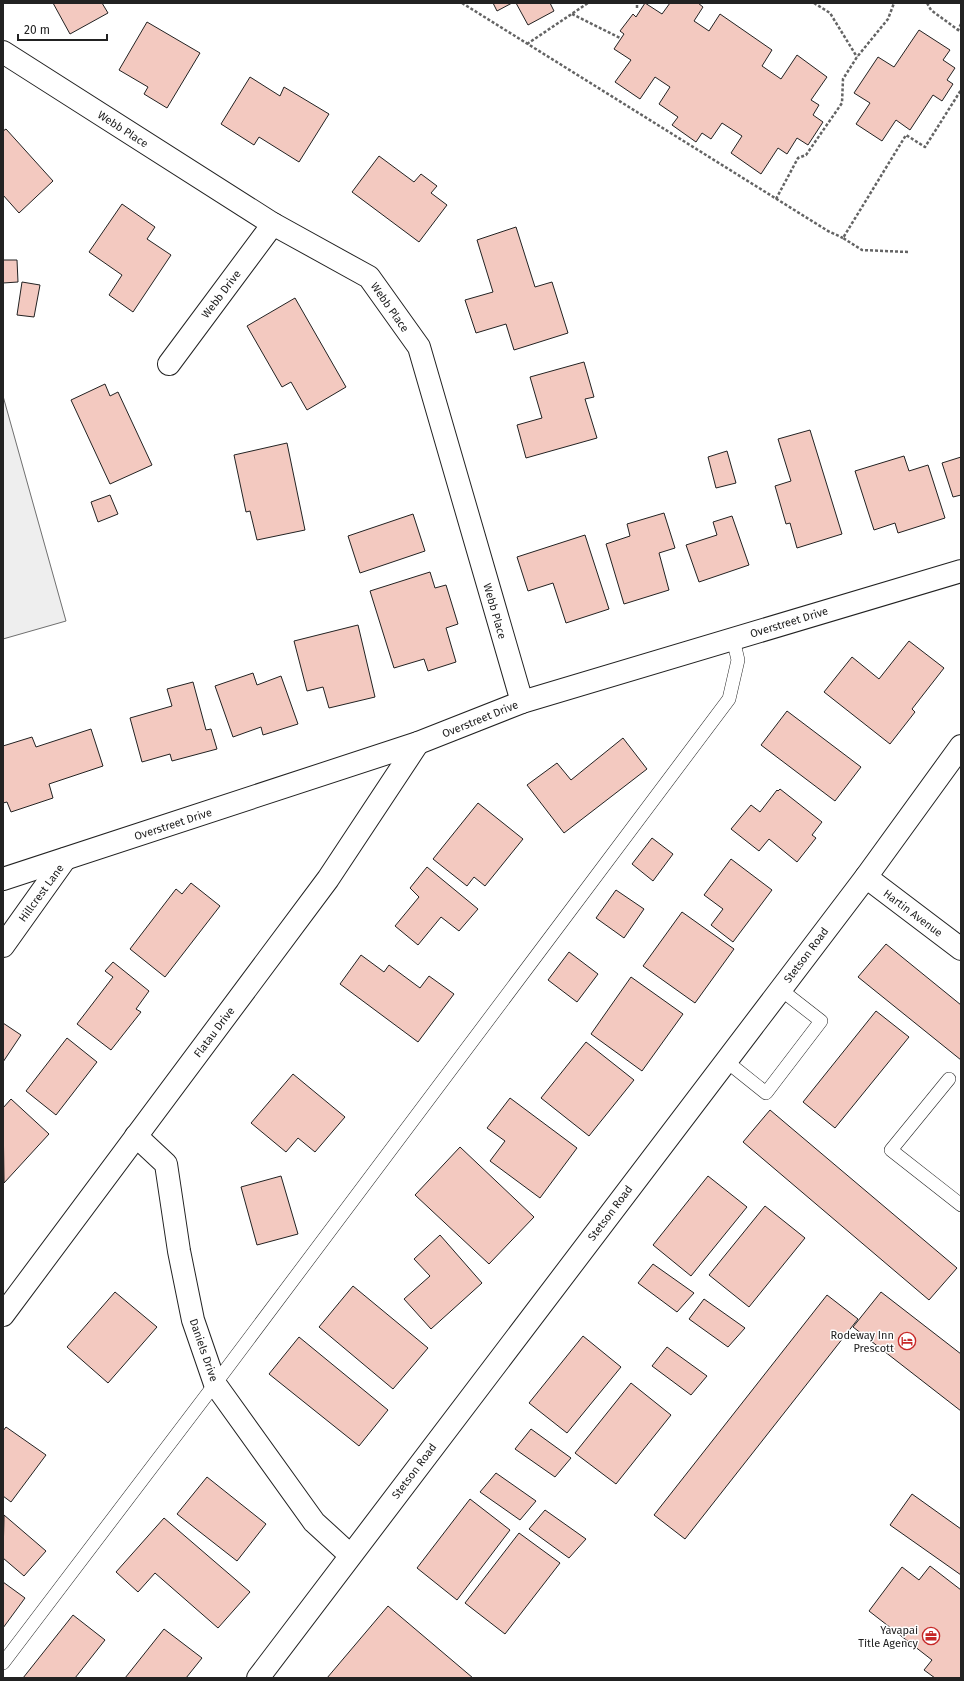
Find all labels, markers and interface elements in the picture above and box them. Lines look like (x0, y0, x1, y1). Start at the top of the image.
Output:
scale bar (18, 16, 107, 42)
text: 20 m (24, 23, 50, 37)
street label: Webb Place (95, 108, 150, 151)
street label: Webb Drive (199, 268, 244, 321)
street label: Webb Place (368, 280, 411, 335)
street label: Webb Place (480, 582, 509, 641)
street label: Overstreet Drive (749, 604, 830, 641)
street label: Overstreet Drive (440, 698, 520, 741)
street label: Overstreet Drive (133, 806, 214, 843)
street label: Hillcrest Lane (16, 862, 67, 925)
street label: Hartin Avenue (881, 887, 945, 940)
street label: Stetson Road (781, 925, 831, 986)
street label: Flatau Drive (191, 1005, 237, 1060)
street label: Stetson Road (585, 1183, 635, 1244)
street label: Daniels Drive (187, 1317, 220, 1383)
place label: Rodeway Inn Prescott (830, 1329, 894, 1355)
hotel icon: Rodeway Inn Prescott (897, 1331, 917, 1351)
street label: Stetson Road (389, 1441, 439, 1502)
place label: Yavapai Title Agency (858, 1624, 919, 1650)
office icon: Yavapai Title Agency (921, 1626, 941, 1646)

